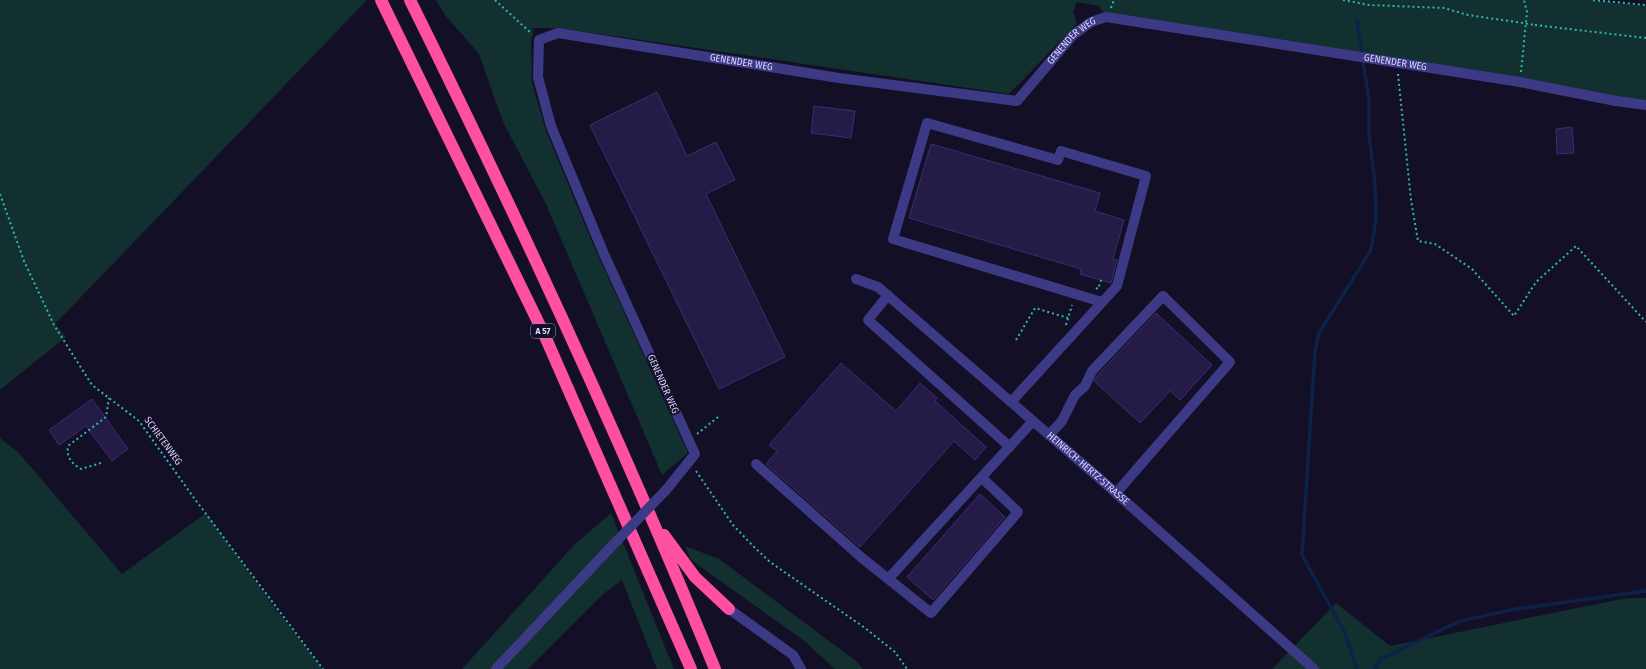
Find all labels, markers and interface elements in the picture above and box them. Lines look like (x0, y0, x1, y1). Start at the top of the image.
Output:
street label: GENENDER WEG (1045, 15, 1097, 67)
street label: GENENDER WEG (709, 51, 774, 73)
street label: GENENDER WEG (1363, 52, 1428, 73)
road number: A 57 (531, 324, 555, 338)
street label: GENENDER WEG (645, 353, 681, 416)
street label: SCHIETENWEG (142, 415, 185, 468)
street label: HEINRICH-HERTZ-STRASSE (1044, 430, 1132, 508)

